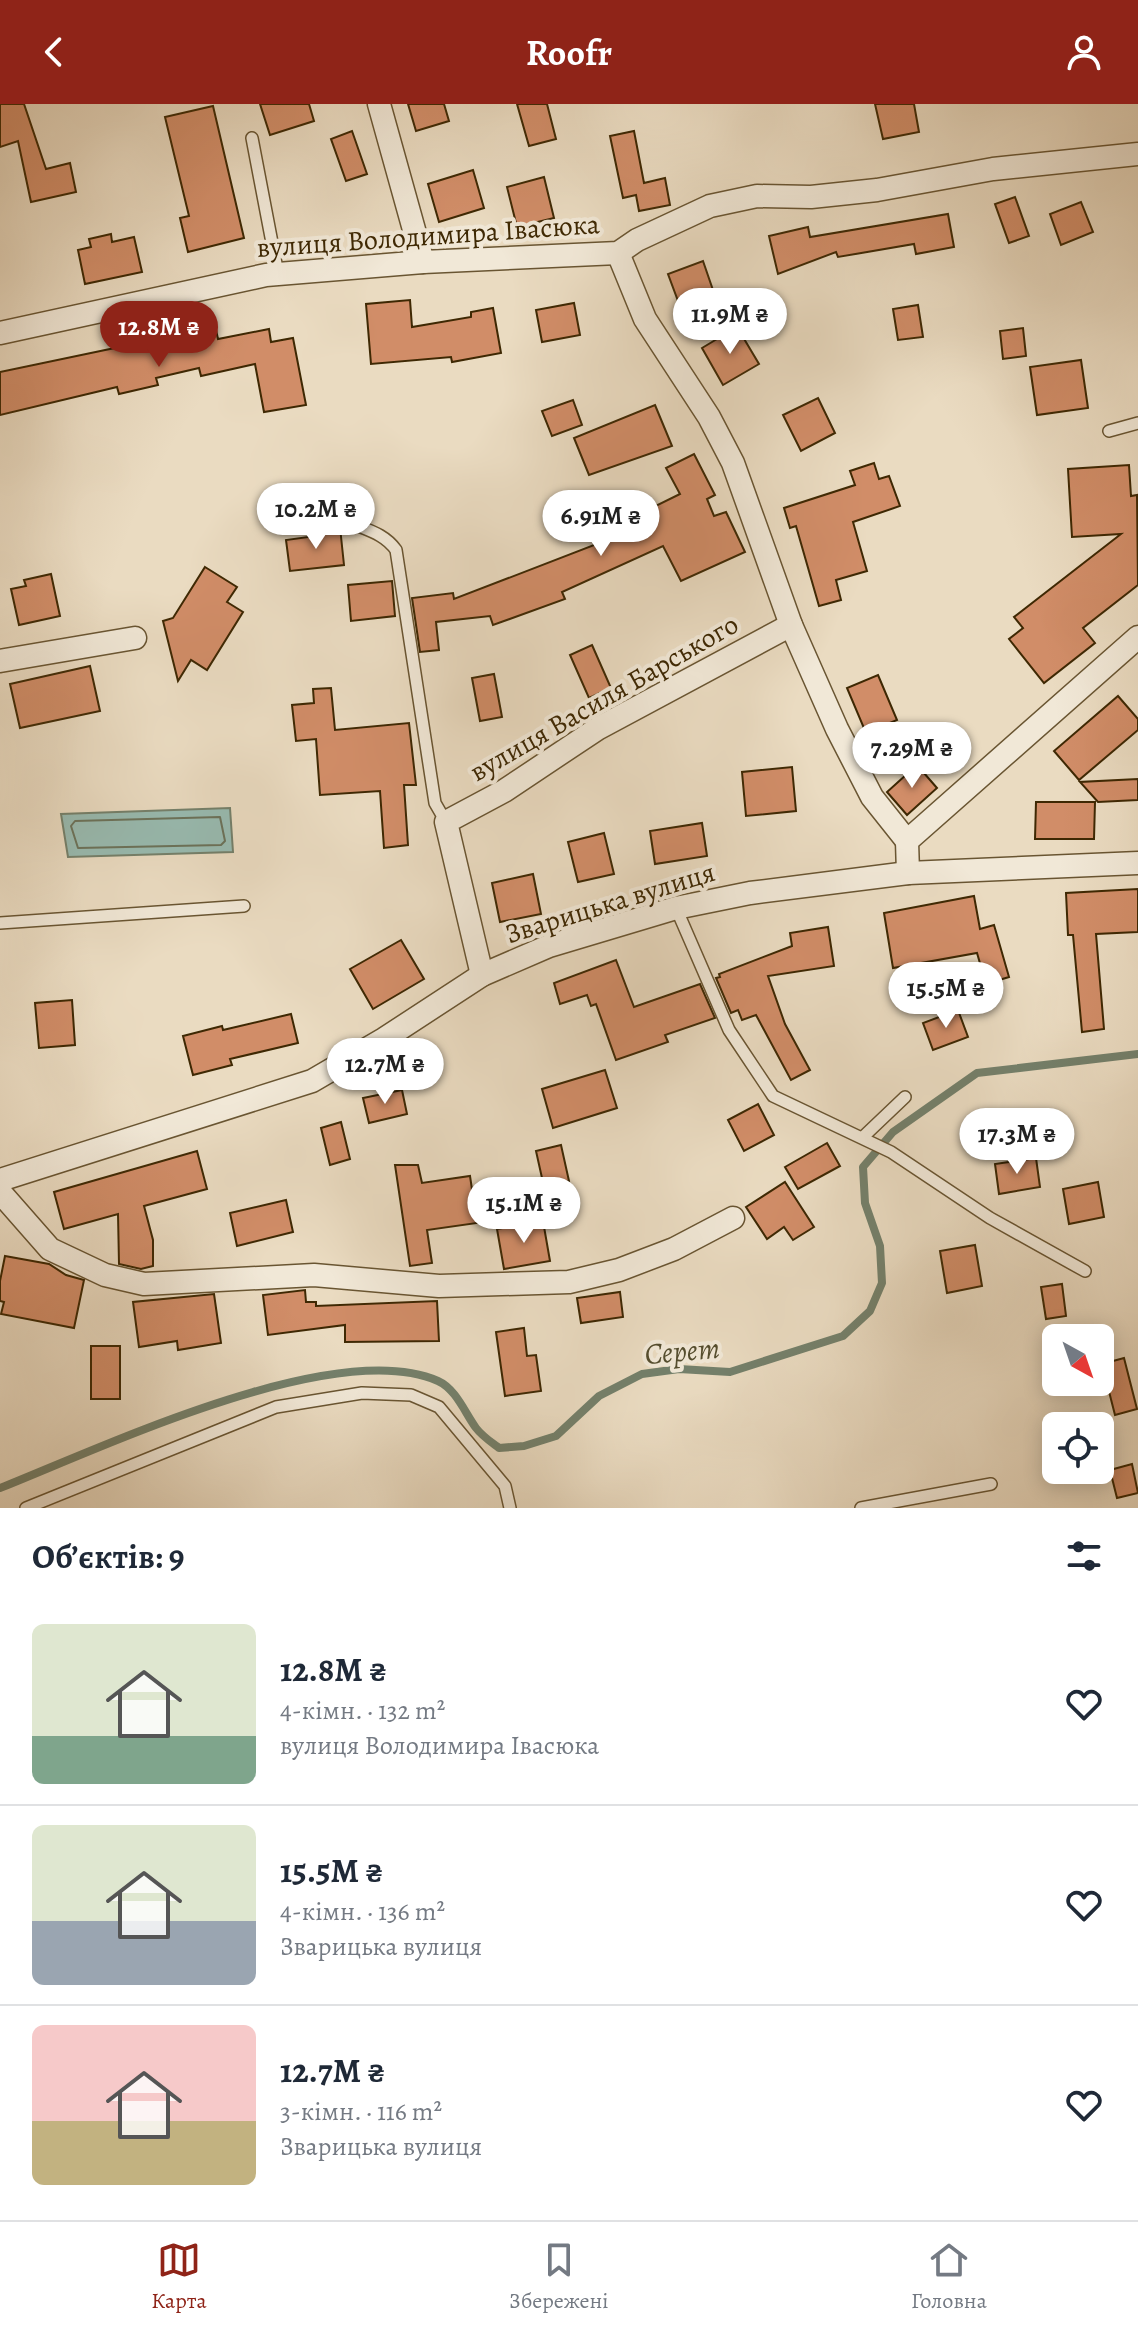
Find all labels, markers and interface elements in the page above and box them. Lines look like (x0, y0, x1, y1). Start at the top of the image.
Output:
text: Roofr (526, 28, 612, 77)
icon: back (32, 30, 76, 74)
icon: person (1062, 30, 1106, 74)
street label: вулиця Володимира Івасюка (255, 205, 601, 267)
pin: 11.9M ₴ (656, 288, 804, 356)
text: 11.9M ₴ (691, 296, 769, 331)
pin: 12.8M ₴ (85, 301, 233, 369)
text: 12.8M ₴ (118, 309, 200, 344)
pin: 10.2M ₴ (242, 483, 390, 551)
pin: 6.91M ₴ (527, 490, 675, 558)
text: 10.2M ₴ (275, 491, 357, 526)
text: 6.91M ₴ (560, 498, 642, 533)
street label: вулиця Василя Барського (463, 605, 745, 791)
pin: 7.29M ₴ (838, 722, 986, 790)
text: 7.29M ₴ (870, 730, 954, 765)
street label: Зварицька вулиця (500, 853, 720, 953)
pin: 15.5M ₴ (872, 962, 1020, 1030)
text: 15.5M ₴ (906, 970, 986, 1005)
pin: 12.7M ₴ (311, 1038, 459, 1106)
text: 12.7M ₴ (345, 1046, 425, 1081)
pin: 17.3M ₴ (943, 1108, 1091, 1176)
text: 17.3M ₴ (977, 1116, 1057, 1151)
pin: 15.1M ₴ (450, 1177, 598, 1245)
text: 15.1M ₴ (485, 1185, 563, 1220)
north arrow (1042, 1324, 1114, 1396)
map controls (1042, 1324, 1114, 1484)
water label: Серет (643, 1328, 721, 1374)
button: locate (1042, 1412, 1114, 1484)
text: Об’єктів: 9 (32, 1533, 185, 1580)
icon: filters (1062, 1534, 1106, 1578)
text: 12.8M ₴ (280, 1646, 387, 1693)
icon: home (96, 1656, 192, 1752)
icon: heart (1062, 1682, 1106, 1726)
text: 4-кімн. · 132 m² (280, 1693, 445, 1728)
text: вулиця Володимира Івасюка (280, 1728, 599, 1763)
text: 15.5M ₴ (280, 1847, 383, 1894)
icon: home (96, 1857, 192, 1953)
icon: heart (1062, 1883, 1106, 1927)
text: 4-кімн. · 136 m² (280, 1894, 445, 1929)
text: Зварицька вулиця (280, 1929, 482, 1964)
text: 12.7M ₴ (280, 2047, 385, 2094)
icon: home (96, 2057, 192, 2153)
icon: heart (1062, 2083, 1106, 2127)
text: 3-кімн. · 116 m² (280, 2094, 442, 2129)
text: Зварицька вулиця (280, 2129, 482, 2164)
tab: Карта (151, 2238, 207, 2316)
tab: Збережені (509, 2238, 609, 2316)
tab: Головна (911, 2238, 987, 2316)

